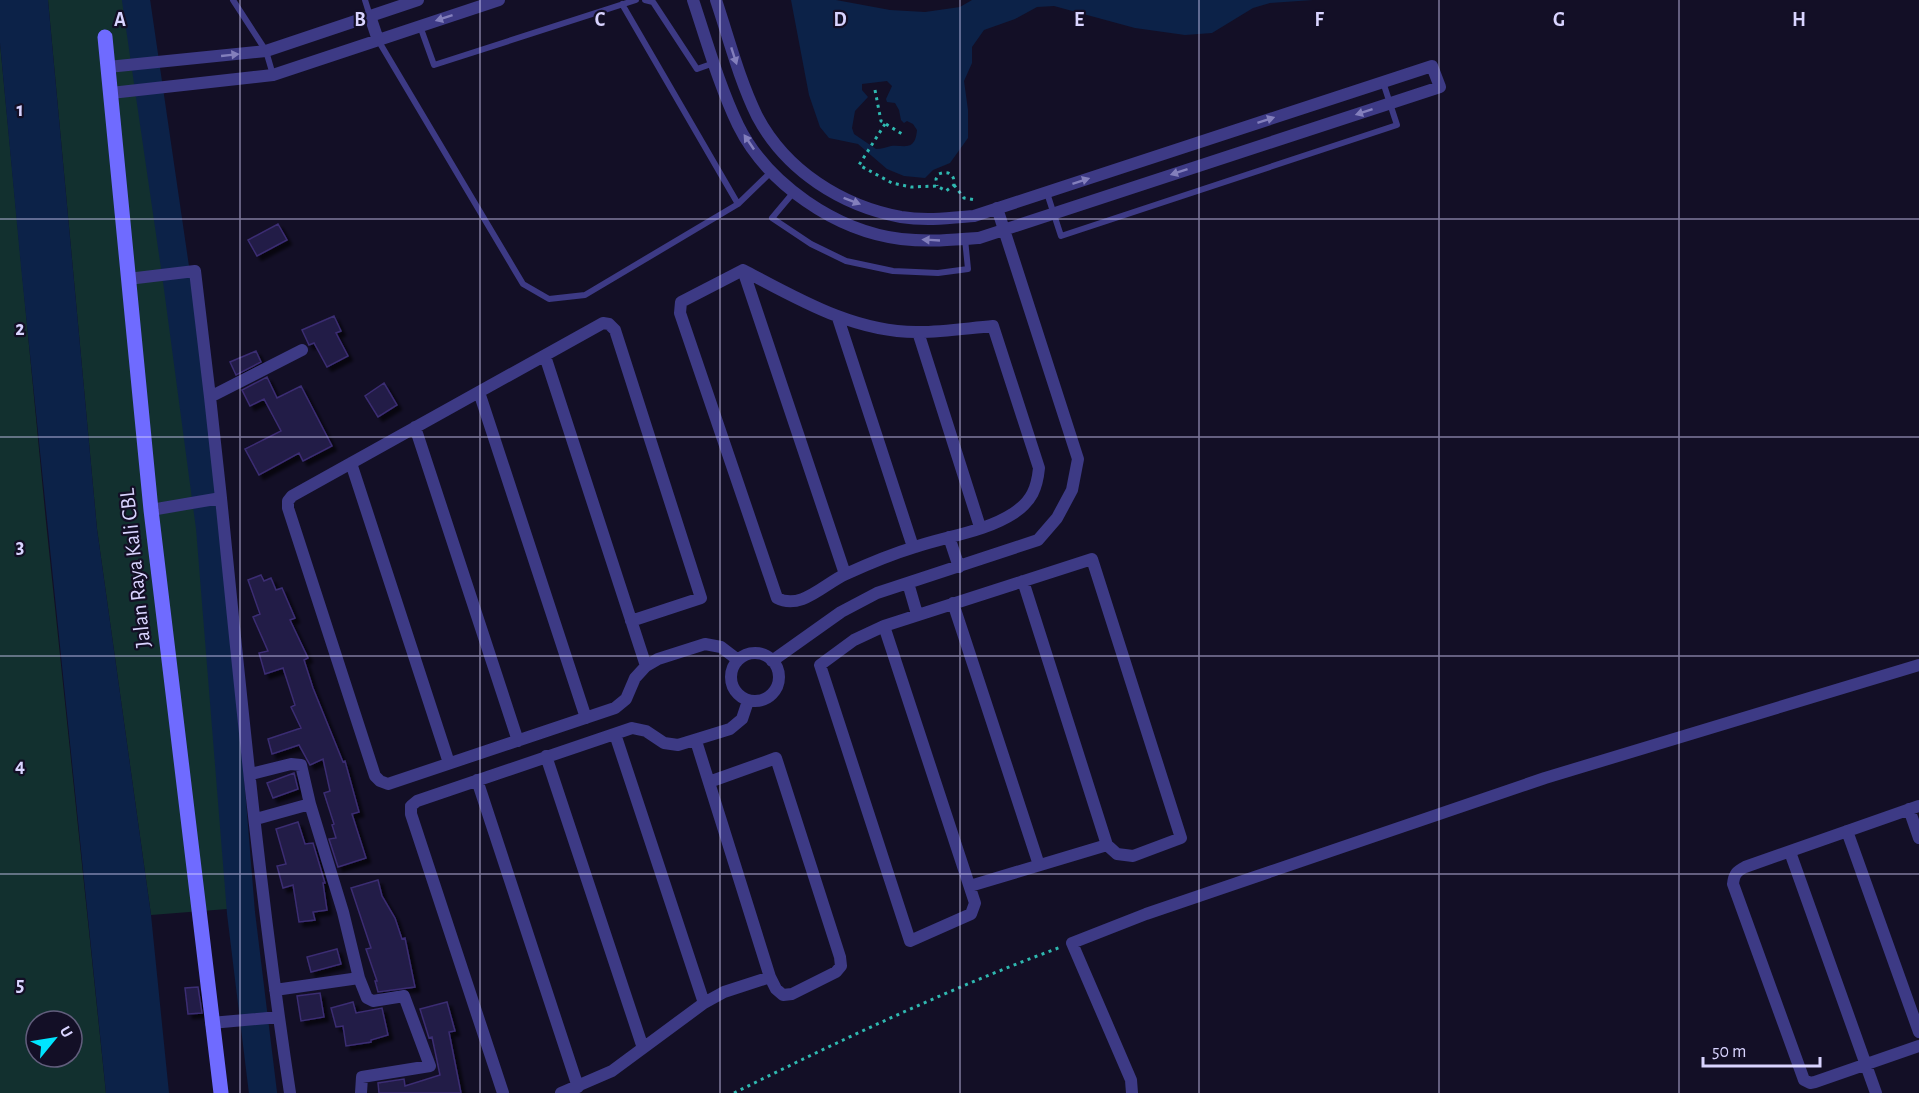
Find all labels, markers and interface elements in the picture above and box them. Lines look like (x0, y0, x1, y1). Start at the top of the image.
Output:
text: A (114, 10, 126, 30)
text: B (354, 10, 366, 30)
text: C (595, 10, 606, 30)
text: D (833, 10, 847, 30)
text: E (1074, 10, 1084, 30)
text: F (1314, 10, 1324, 30)
text: G (1553, 10, 1565, 30)
text: H (1792, 10, 1806, 30)
one-way arrow (435, 14, 453, 24)
one-way arrow (730, 47, 740, 65)
one-way arrow (221, 50, 240, 60)
text: 1 (16, 100, 24, 120)
one-way arrow (1355, 108, 1373, 117)
one-way arrow (1257, 115, 1275, 125)
one-way arrow (743, 135, 755, 151)
one-way arrow (1170, 168, 1188, 177)
one-way arrow (1072, 175, 1090, 185)
one-way arrow (843, 197, 861, 207)
one-way arrow (922, 236, 941, 245)
text: 2 (15, 319, 25, 339)
street label: Jalan Raya Kali CBL (116, 486, 154, 649)
text: 3 (16, 537, 24, 557)
text: 4 (15, 756, 25, 776)
text: 5 (16, 975, 24, 995)
north arrow (24, 1009, 84, 1069)
text: U (57, 1024, 76, 1040)
scale bar (1703, 1030, 1820, 1068)
text: 50 m (1712, 1043, 1746, 1061)

